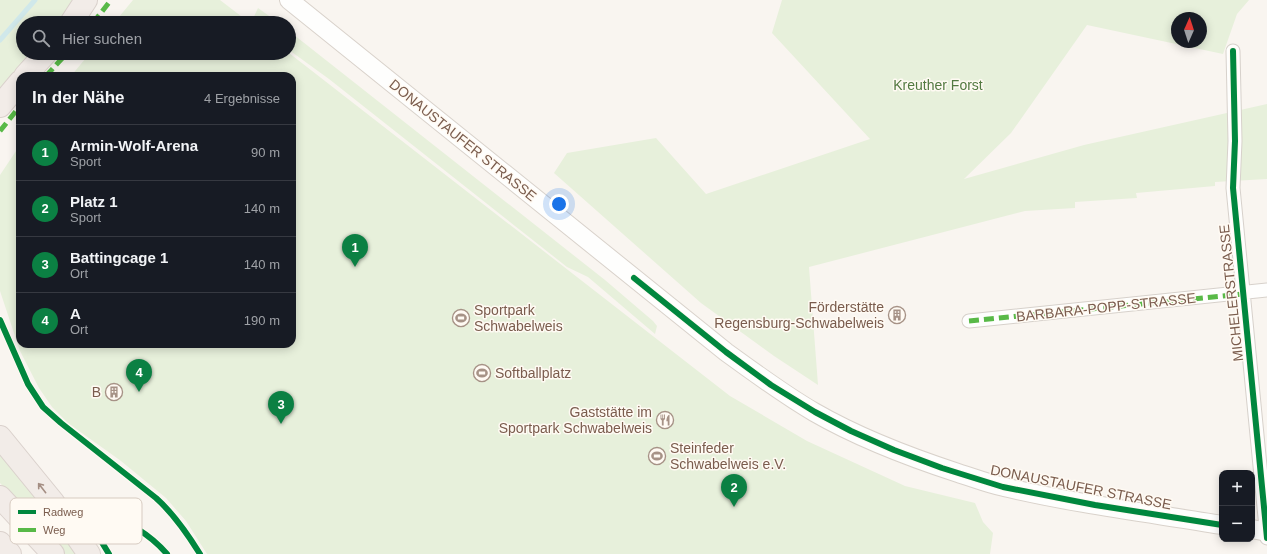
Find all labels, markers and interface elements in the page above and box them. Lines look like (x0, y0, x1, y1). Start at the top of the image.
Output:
north arrow (1171, 12, 1207, 48)
search box (16, 16, 296, 60)
icon: search (30, 27, 52, 49)
text: Hier suchen (62, 30, 142, 47)
street label: DONAUSTAUFER STRASSE (386, 76, 540, 204)
park label: Kreuther Forst (893, 77, 983, 93)
text: In der Nähe (32, 88, 125, 107)
text: 4 Ergebnisse (204, 91, 280, 106)
text: Armin-Wolf-Arena (70, 137, 198, 154)
text: 1 (41, 145, 49, 160)
text: 90 m (251, 145, 280, 160)
text: Sport (70, 154, 101, 169)
text: Platz 1 (70, 193, 118, 210)
your location (549, 194, 569, 214)
text: 2 (41, 201, 49, 216)
text: 140 m (244, 201, 280, 216)
text: Sport (70, 210, 101, 225)
street label: MICHELERSTRASSE (1216, 224, 1246, 362)
pin: 1 (342, 234, 368, 267)
text: Battingcage 1 (70, 249, 168, 266)
text: 3 (41, 257, 49, 272)
text: 140 m (244, 257, 280, 272)
text: Ort (70, 266, 88, 281)
street label: BARBARA-POPP-STRASSE (1015, 290, 1197, 324)
place label: Förderstätte Regensburg-Schwabelweis (714, 299, 884, 331)
place label: Sportpark Schwabelweis (474, 302, 563, 334)
text: A (70, 305, 81, 322)
building icon: Förderstätte Regensburg-Schwabelweis (887, 305, 907, 325)
sports icon: Sportpark Schwabelweis (451, 308, 471, 328)
text: 4 (41, 313, 49, 328)
text: 190 m (244, 313, 280, 328)
text: Ort (70, 322, 88, 337)
pin: 4 (126, 359, 152, 392)
sports icon: Softballplatz (472, 363, 492, 383)
place label: Softballplatz (495, 365, 571, 381)
building icon: B (104, 382, 124, 402)
place label: B (92, 384, 101, 400)
pin: 3 (268, 391, 294, 424)
place label: Gaststätte im Sportpark Schwabelweis (499, 404, 652, 436)
restaurant icon: Gaststätte im Sportpark Schwabelweis (655, 410, 675, 430)
place label: Steinfeder Schwabelweis e.V. (670, 440, 786, 472)
sports icon: Steinfeder Schwabelweis e.V. (647, 446, 667, 466)
street label: DONAUSTAUFER STRASSE (989, 462, 1173, 512)
map controls (1219, 470, 1255, 542)
button: + (1219, 470, 1255, 506)
pin: 2 (721, 474, 747, 507)
one-way arrow (38, 483, 47, 494)
legend (10, 498, 142, 544)
text: Radweg (43, 506, 83, 518)
button: − (1219, 506, 1255, 542)
text: Weg (43, 524, 65, 536)

